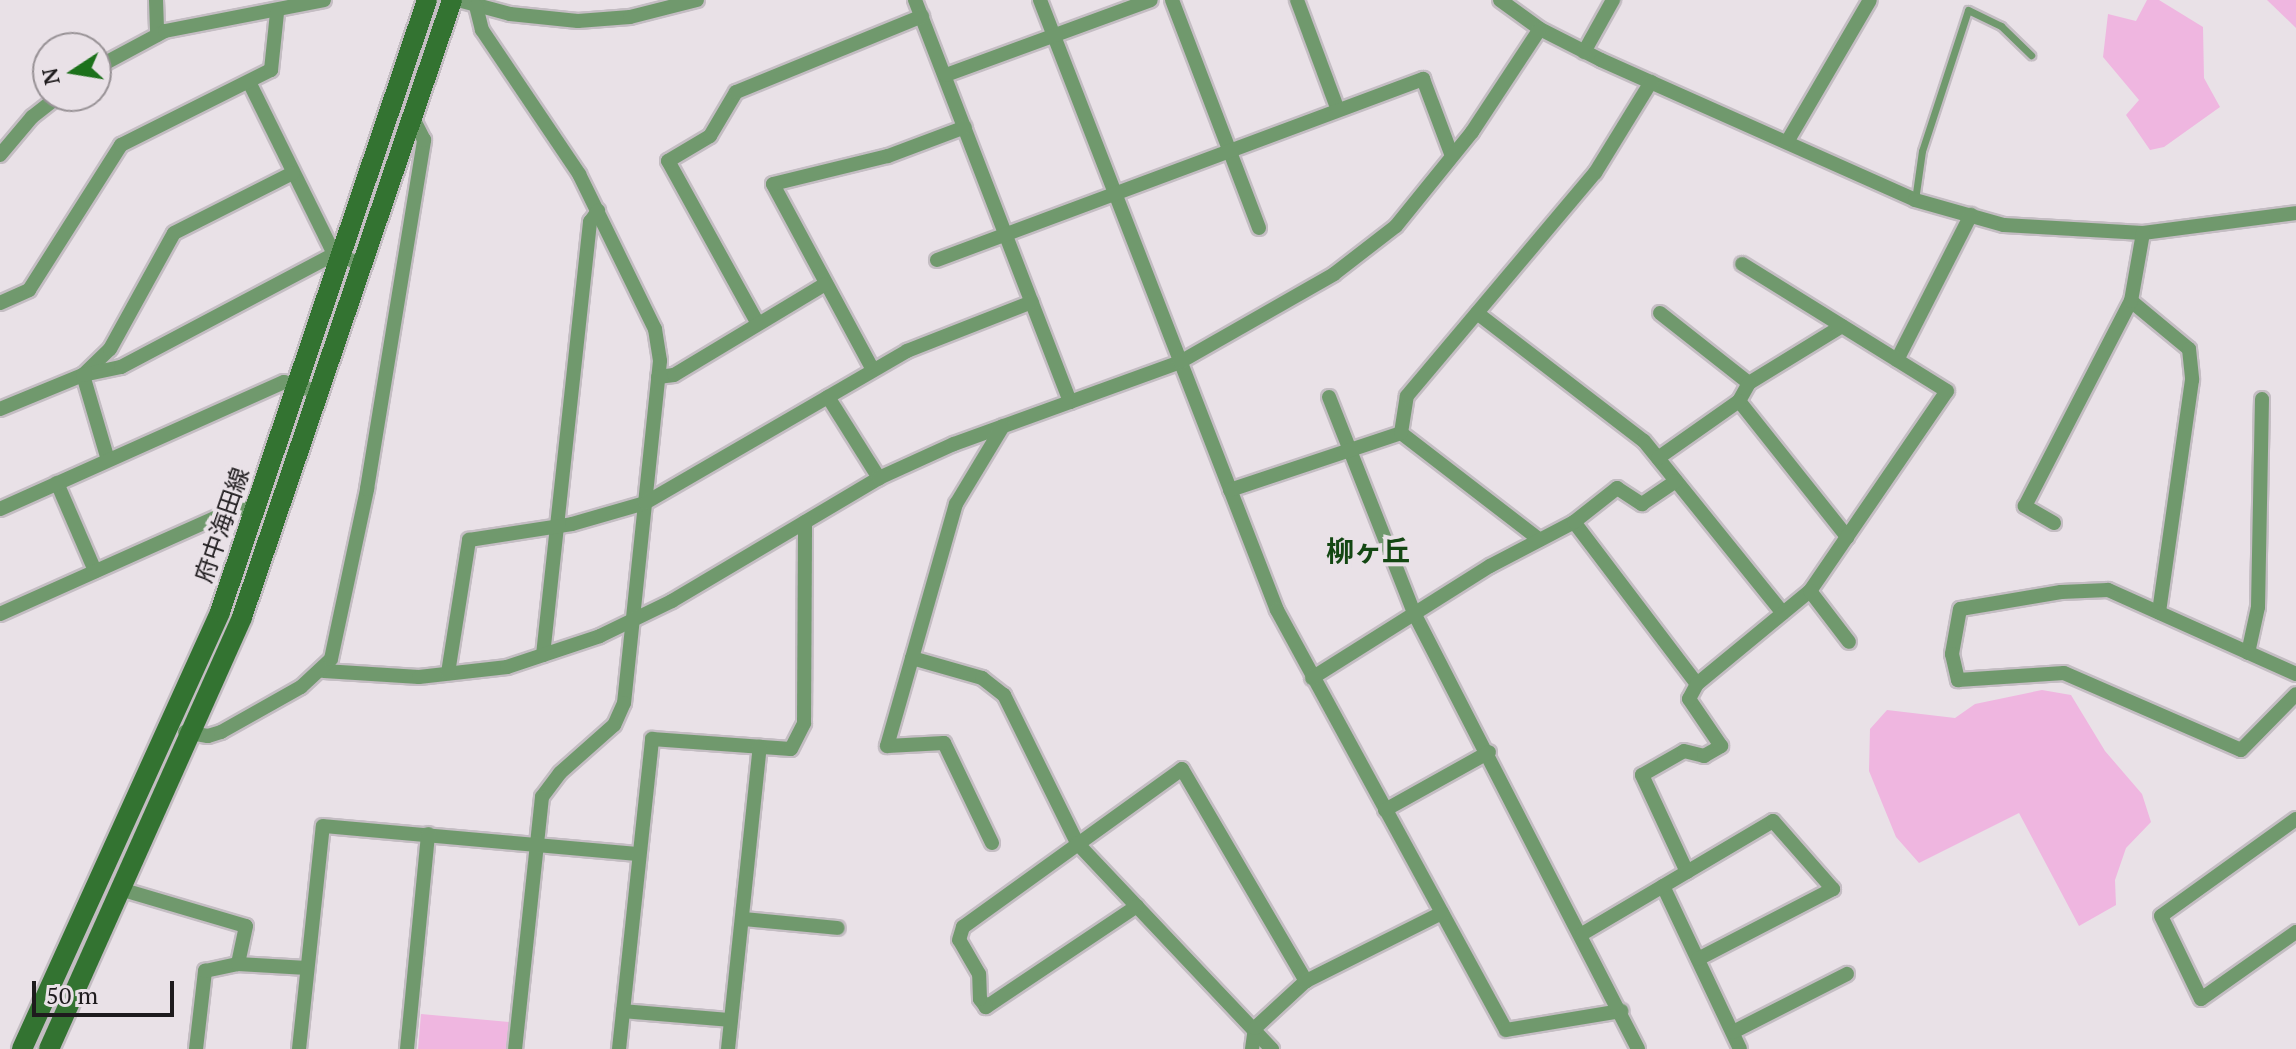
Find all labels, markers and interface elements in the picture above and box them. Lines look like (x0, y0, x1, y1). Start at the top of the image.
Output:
north arrow (32, 32, 112, 112)
text: N (34, 66, 66, 88)
street label: 府中海田線 (189, 464, 255, 586)
district label: 柳ヶ丘 (1326, 534, 1410, 568)
scale bar (36, 965, 178, 1015)
text: 50 m (46, 979, 98, 1011)

